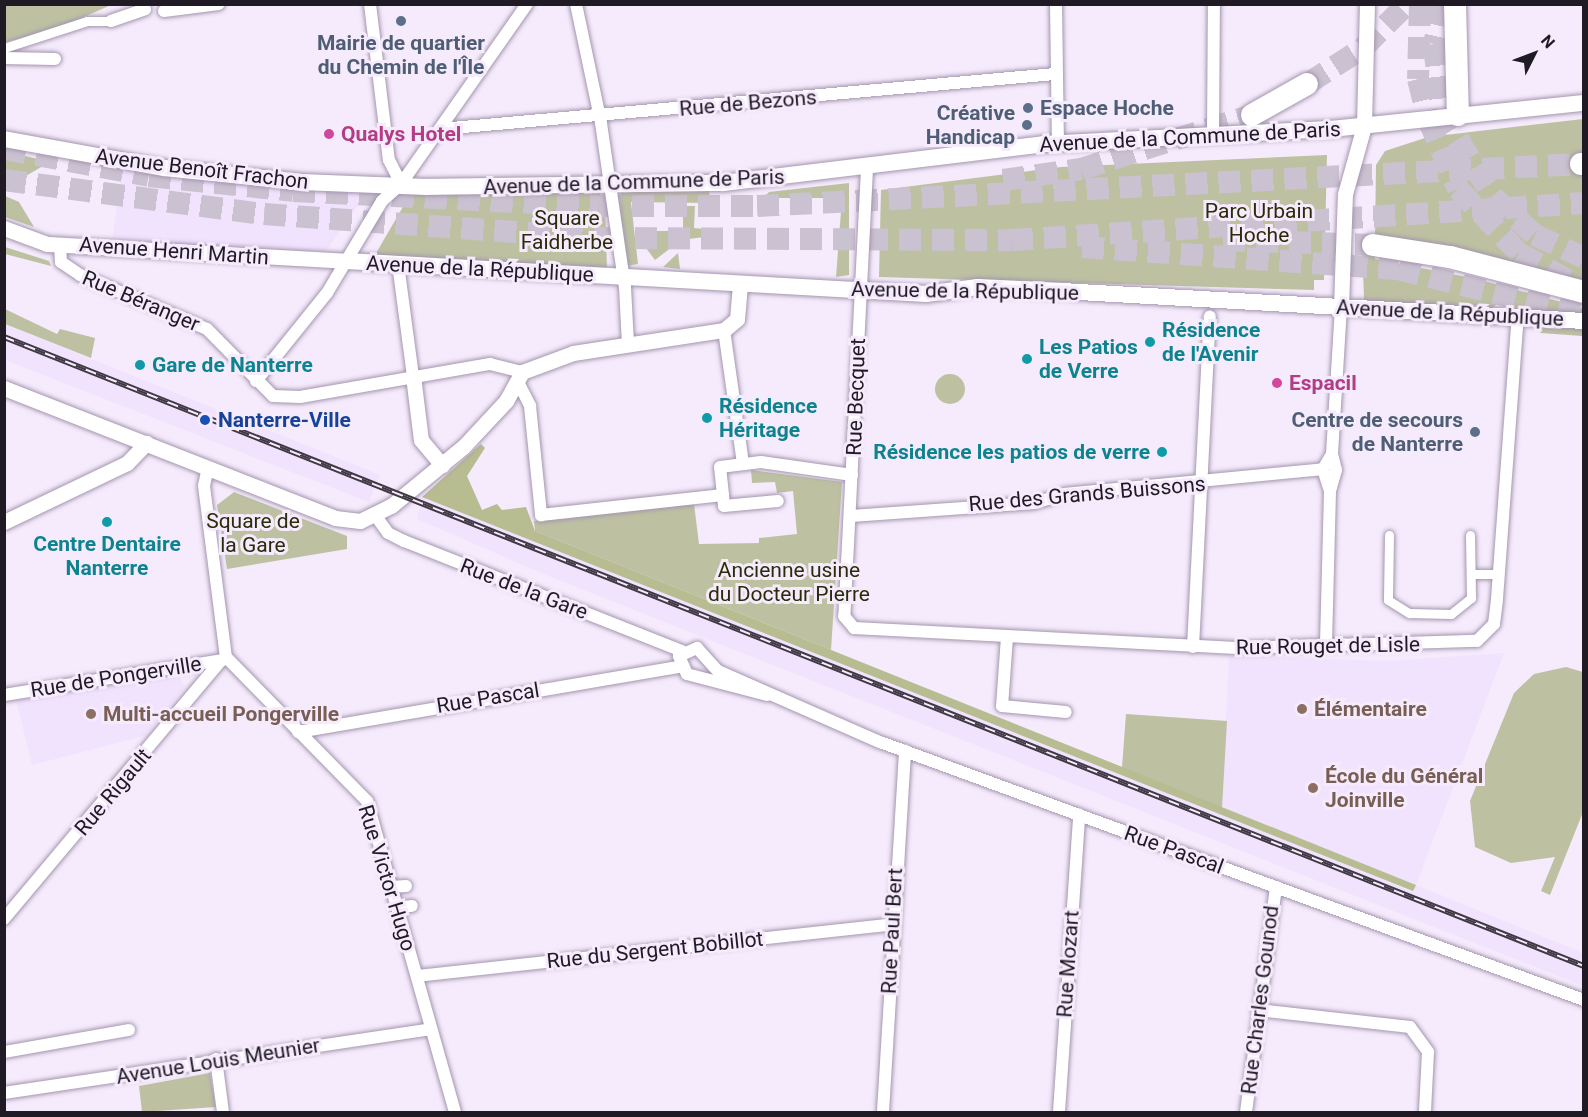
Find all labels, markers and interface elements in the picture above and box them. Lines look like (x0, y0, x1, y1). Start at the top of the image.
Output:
marker: Mairie de quartier du Chemin de l'Île (394, 14, 408, 28)
north arrow (1504, 24, 1564, 84)
place label: Mairie de quartier du Chemin de l'Île (317, 30, 485, 80)
text: N (1537, 31, 1559, 52)
street label: Rue de Bezons (678, 84, 818, 122)
place label: Espace Hoche (1040, 95, 1174, 121)
place label: Créative Handicap (926, 100, 1015, 150)
marker: Espace Hoche (1021, 101, 1035, 115)
street label: Avenue de la Commune de Paris (1039, 117, 1341, 157)
marker: Créative Handicap (1020, 118, 1034, 132)
place label: Qualys Hotel (341, 121, 461, 147)
marker: Qualys Hotel (322, 127, 336, 141)
street label: Avenue Benoît Frachon (94, 143, 310, 195)
street label: Avenue de la Commune de Paris (483, 164, 785, 200)
park label: Parc Urbain Hoche (1205, 198, 1313, 248)
park label: Square Faidherbe (521, 205, 613, 255)
street label: Avenue Henri Martin (78, 232, 270, 270)
street label: Avenue de la République (366, 250, 594, 288)
street label: Rue Béranger (79, 265, 203, 337)
street label: Avenue de la République (851, 276, 1079, 306)
street label: Avenue de la République (1336, 294, 1564, 332)
place label: Résidence de l'Avenir (1162, 317, 1260, 367)
place label: Les Patios de Verre (1039, 334, 1138, 384)
marker: Résidence de l'Avenir (1143, 335, 1157, 349)
street label: Rue Becquet (841, 338, 871, 456)
place label: Gare de Nanterre (152, 352, 313, 378)
marker: Les Patios de Verre (1020, 352, 1034, 366)
marker: Gare de Nanterre (133, 358, 147, 372)
place label: Espacil (1289, 370, 1357, 396)
marker: Espacil (1270, 376, 1284, 390)
place label: Résidence Héritage (719, 393, 817, 443)
place label: Nanterre-Ville (218, 407, 351, 433)
place label: Centre de secours de Nanterre (1291, 407, 1463, 457)
marker: Nanterre-Ville (196, 411, 214, 429)
marker: Résidence Héritage (700, 411, 714, 425)
marker: Centre de secours de Nanterre (1468, 425, 1482, 439)
place label: Résidence les patios de verre (873, 439, 1150, 465)
marker: Résidence les patios de verre (1155, 445, 1169, 459)
street label: Rue des Grands Buissons (968, 471, 1206, 517)
park label: Square de la Gare (206, 508, 300, 558)
marker: Centre Dentaire Nanterre (100, 515, 114, 529)
place label: Centre Dentaire Nanterre (33, 531, 181, 581)
street label: Rue de la Gare (457, 553, 591, 625)
park label: Ancienne usine du Docteur Pierre (708, 557, 870, 607)
street label: Rue Rouget de Lisle (1236, 632, 1420, 660)
street label: Rue de Pongerville (29, 651, 203, 703)
street label: Rue Pascal (435, 677, 541, 719)
place label: Élémentaire (1314, 696, 1427, 722)
place label: Multi-accueil Pongerville (103, 701, 339, 727)
marker: Élémentaire (1295, 702, 1309, 716)
marker: Multi-accueil Pongerville (84, 707, 98, 721)
street label: Rue Rigault (69, 743, 157, 841)
place label: École du Général Joinville (1325, 763, 1483, 813)
marker: École du Général Joinville (1306, 781, 1320, 795)
street label: Rue Victor Hugo (353, 802, 421, 954)
street label: Rue Pascal (1121, 820, 1227, 880)
street label: Rue Paul Bert (876, 867, 908, 995)
street label: Rue Charles Gounod (1236, 904, 1284, 1096)
street label: Rue Mozart (1052, 910, 1084, 1018)
street label: Rue du Sergent Bobillot (545, 926, 765, 974)
street label: Avenue Louis Meunier (114, 1032, 322, 1090)

